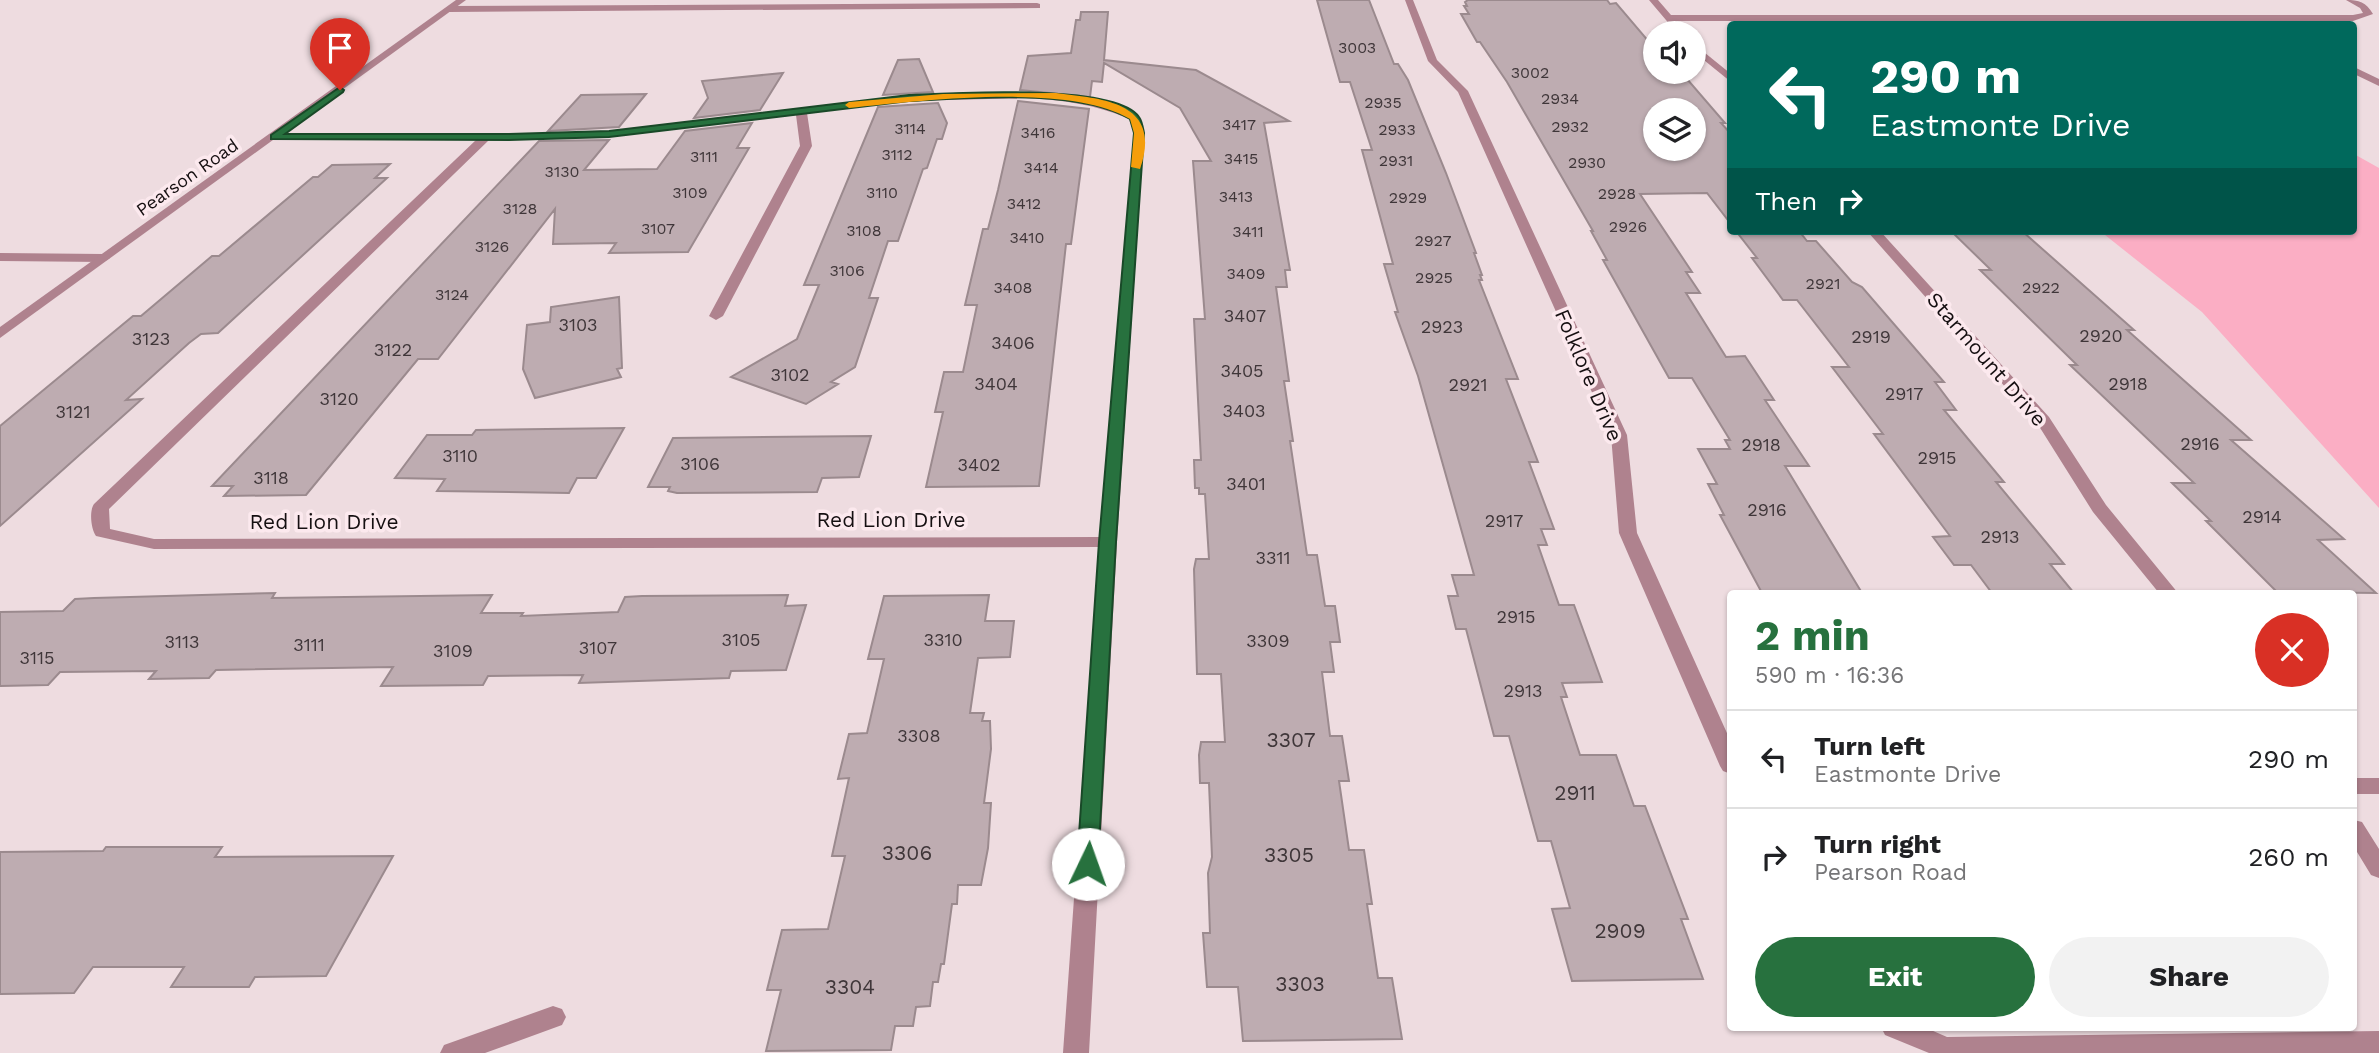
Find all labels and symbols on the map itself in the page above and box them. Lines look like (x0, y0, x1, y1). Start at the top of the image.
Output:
pin (310, 18, 370, 90)
house number: 3003 (1338, 38, 1376, 57)
house number: 3002 (1511, 63, 1549, 82)
house number: 2934 (1541, 89, 1579, 108)
house number: 2935 (1364, 93, 1402, 112)
house number: 3417 (1222, 115, 1256, 134)
house number: 2932 (1551, 117, 1589, 136)
house number: 3114 (894, 119, 926, 138)
house number: 2933 (1378, 120, 1416, 139)
house number: 3416 (1021, 123, 1055, 142)
street label: Pearson Road (132, 134, 242, 220)
house number: 3112 (881, 145, 913, 164)
house number: 3111 (690, 147, 718, 166)
house number: 3415 (1224, 149, 1258, 168)
house number: 2931 (1379, 151, 1413, 170)
house number: 2930 (1568, 153, 1606, 172)
house number: 3414 (1024, 158, 1059, 177)
house number: 3130 (545, 162, 579, 181)
house number: 3109 (672, 183, 708, 202)
house number: 3110 (866, 183, 898, 202)
house number: 2928 (1598, 184, 1636, 203)
house number: 3413 (1219, 187, 1253, 206)
house number: 2929 (1389, 188, 1427, 207)
house number: 3412 (1007, 194, 1041, 213)
house number: 3128 (503, 199, 537, 218)
house number: 2926 (1609, 217, 1647, 236)
house number: 3107 (641, 219, 675, 238)
house number: 3108 (846, 221, 882, 240)
house number: 3411 (1232, 222, 1264, 241)
house number: 3410 (1009, 228, 1045, 247)
house number: 2927 (1414, 231, 1452, 250)
house number: 3126 (475, 237, 509, 256)
house number: 3106 (829, 261, 865, 280)
house number: 3409 (1227, 264, 1265, 283)
house number: 2925 (1415, 268, 1453, 287)
house number: 2921 (1806, 274, 1840, 293)
house number: 3408 (994, 278, 1032, 297)
house number: 2922 (2022, 278, 2060, 297)
house number: 3124 (435, 285, 469, 304)
street label: Starmount Drive (1922, 287, 2052, 431)
house number: 3407 (1224, 305, 1266, 326)
street label: Folklore Drive (1550, 305, 1628, 445)
house number: 3103 (559, 314, 597, 335)
house number: 2923 (1421, 316, 1463, 337)
house number: 2920 (2079, 325, 2123, 346)
house number: 2919 (1851, 326, 1891, 347)
house number: 3123 (132, 328, 170, 349)
house number: 3406 (991, 332, 1035, 353)
house number: 3122 (374, 339, 412, 360)
house number: 3405 (1220, 360, 1264, 381)
house number: 3102 (770, 364, 810, 385)
house number: 3404 (974, 373, 1018, 394)
house number: 2918 (2108, 373, 2148, 394)
house number: 2921 (1448, 374, 1488, 395)
house number: 2917 (1885, 383, 1923, 404)
house number: 3120 (319, 388, 359, 409)
house number: 3403 (1223, 400, 1265, 421)
house number: 3121 (55, 401, 91, 422)
house number: 2916 (2180, 433, 2220, 454)
house number: 2918 (1741, 434, 1781, 455)
house number: 3110 (442, 445, 478, 466)
house number: 2915 (1917, 447, 1957, 468)
house number: 3106 (680, 453, 720, 474)
house number: 3402 (957, 454, 1001, 475)
house number: 3118 (253, 467, 289, 488)
house number: 3401 (1226, 473, 1266, 494)
house number: 2916 (1747, 499, 1787, 520)
house number: 2914 (2242, 506, 2282, 527)
street label: Red Lion Drive (816, 507, 966, 532)
street label: Red Lion Drive (249, 509, 399, 534)
house number: 2917 (1485, 510, 1523, 531)
house number: 2913 (1980, 526, 2020, 547)
house number: 3311 (1255, 547, 1291, 568)
house number: 2915 (1496, 606, 1536, 627)
house number: 3105 (721, 629, 761, 650)
house number: 3310 (923, 629, 963, 650)
house number: 3309 (1246, 630, 1290, 651)
house number: 3113 (164, 631, 200, 652)
house number: 3111 (293, 634, 325, 655)
house number: 3107 (579, 637, 617, 658)
house number: 3109 (433, 640, 473, 661)
house number: 3115 (19, 647, 55, 668)
house number: 2913 (1503, 680, 1543, 701)
house number: 3308 (897, 725, 941, 746)
house number: 3307 (1267, 727, 1316, 752)
house number: 2911 (1554, 780, 1596, 805)
position arrow (1051, 827, 1125, 901)
house number: 3306 (882, 840, 932, 865)
house number: 3305 (1264, 842, 1314, 867)
house number: 2909 (1594, 918, 1646, 943)
house number: 3303 (1275, 971, 1325, 996)
house number: 3304 (825, 974, 875, 999)

